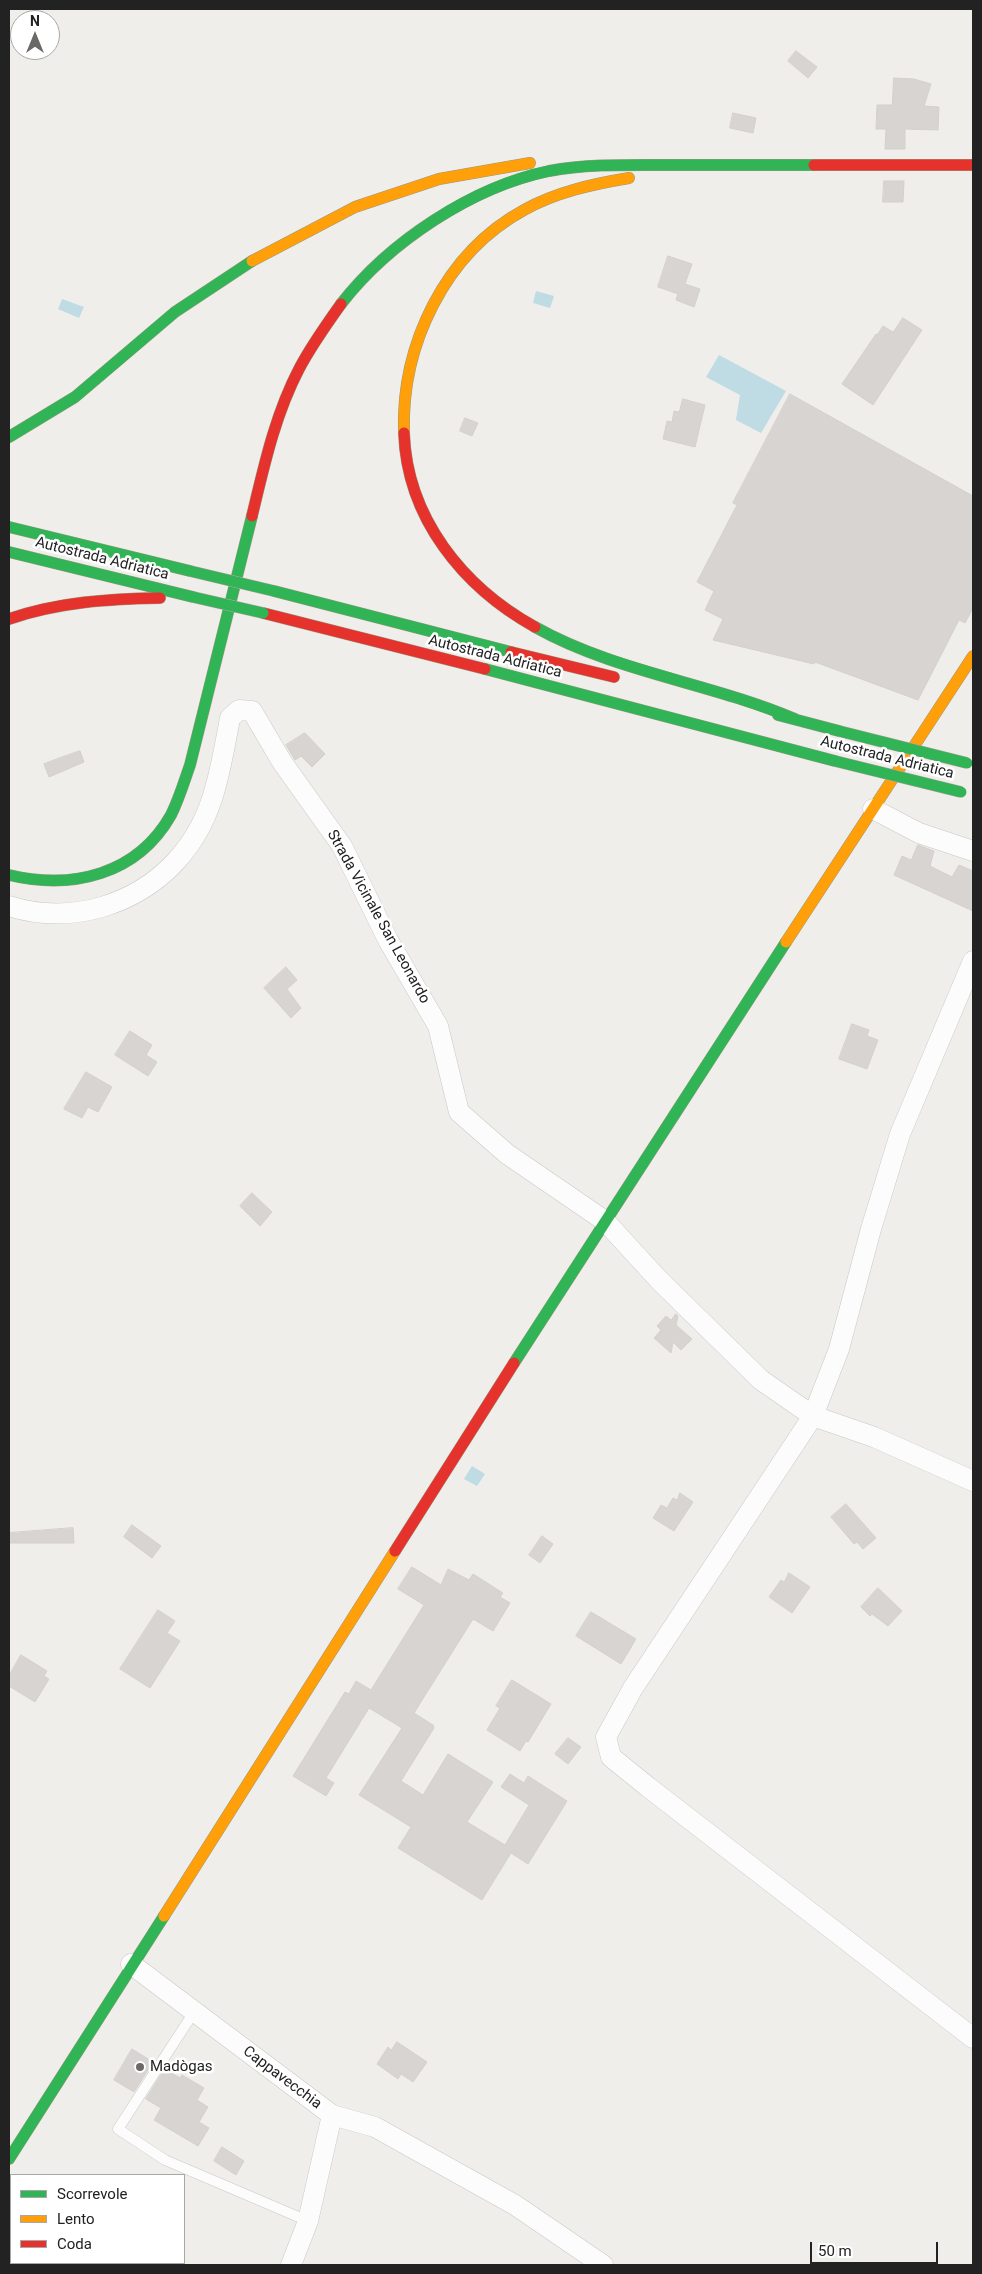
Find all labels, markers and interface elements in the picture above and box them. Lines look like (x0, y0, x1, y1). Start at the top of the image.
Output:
north arrow (10, 10, 60, 60)
text: N (30, 13, 40, 29)
street label: Autostrada Adriatica (33, 534, 171, 584)
street label: Autostrada Adriatica (426, 632, 564, 682)
street label: Autostrada Adriatica (818, 733, 956, 783)
street label: Strada Vicinale San Leonardo (323, 827, 433, 1007)
street label: Cappavecchia (239, 2043, 325, 2113)
place label: Madògas (150, 2058, 213, 2076)
marker: Madògas (134, 2061, 146, 2073)
legend (10, 2174, 185, 2264)
text: Scorrevole (57, 2185, 128, 2203)
text: Lento (57, 2210, 95, 2228)
scale bar (812, 2232, 940, 2264)
text: Coda (57, 2235, 92, 2253)
text: 50 m (818, 2242, 852, 2260)

